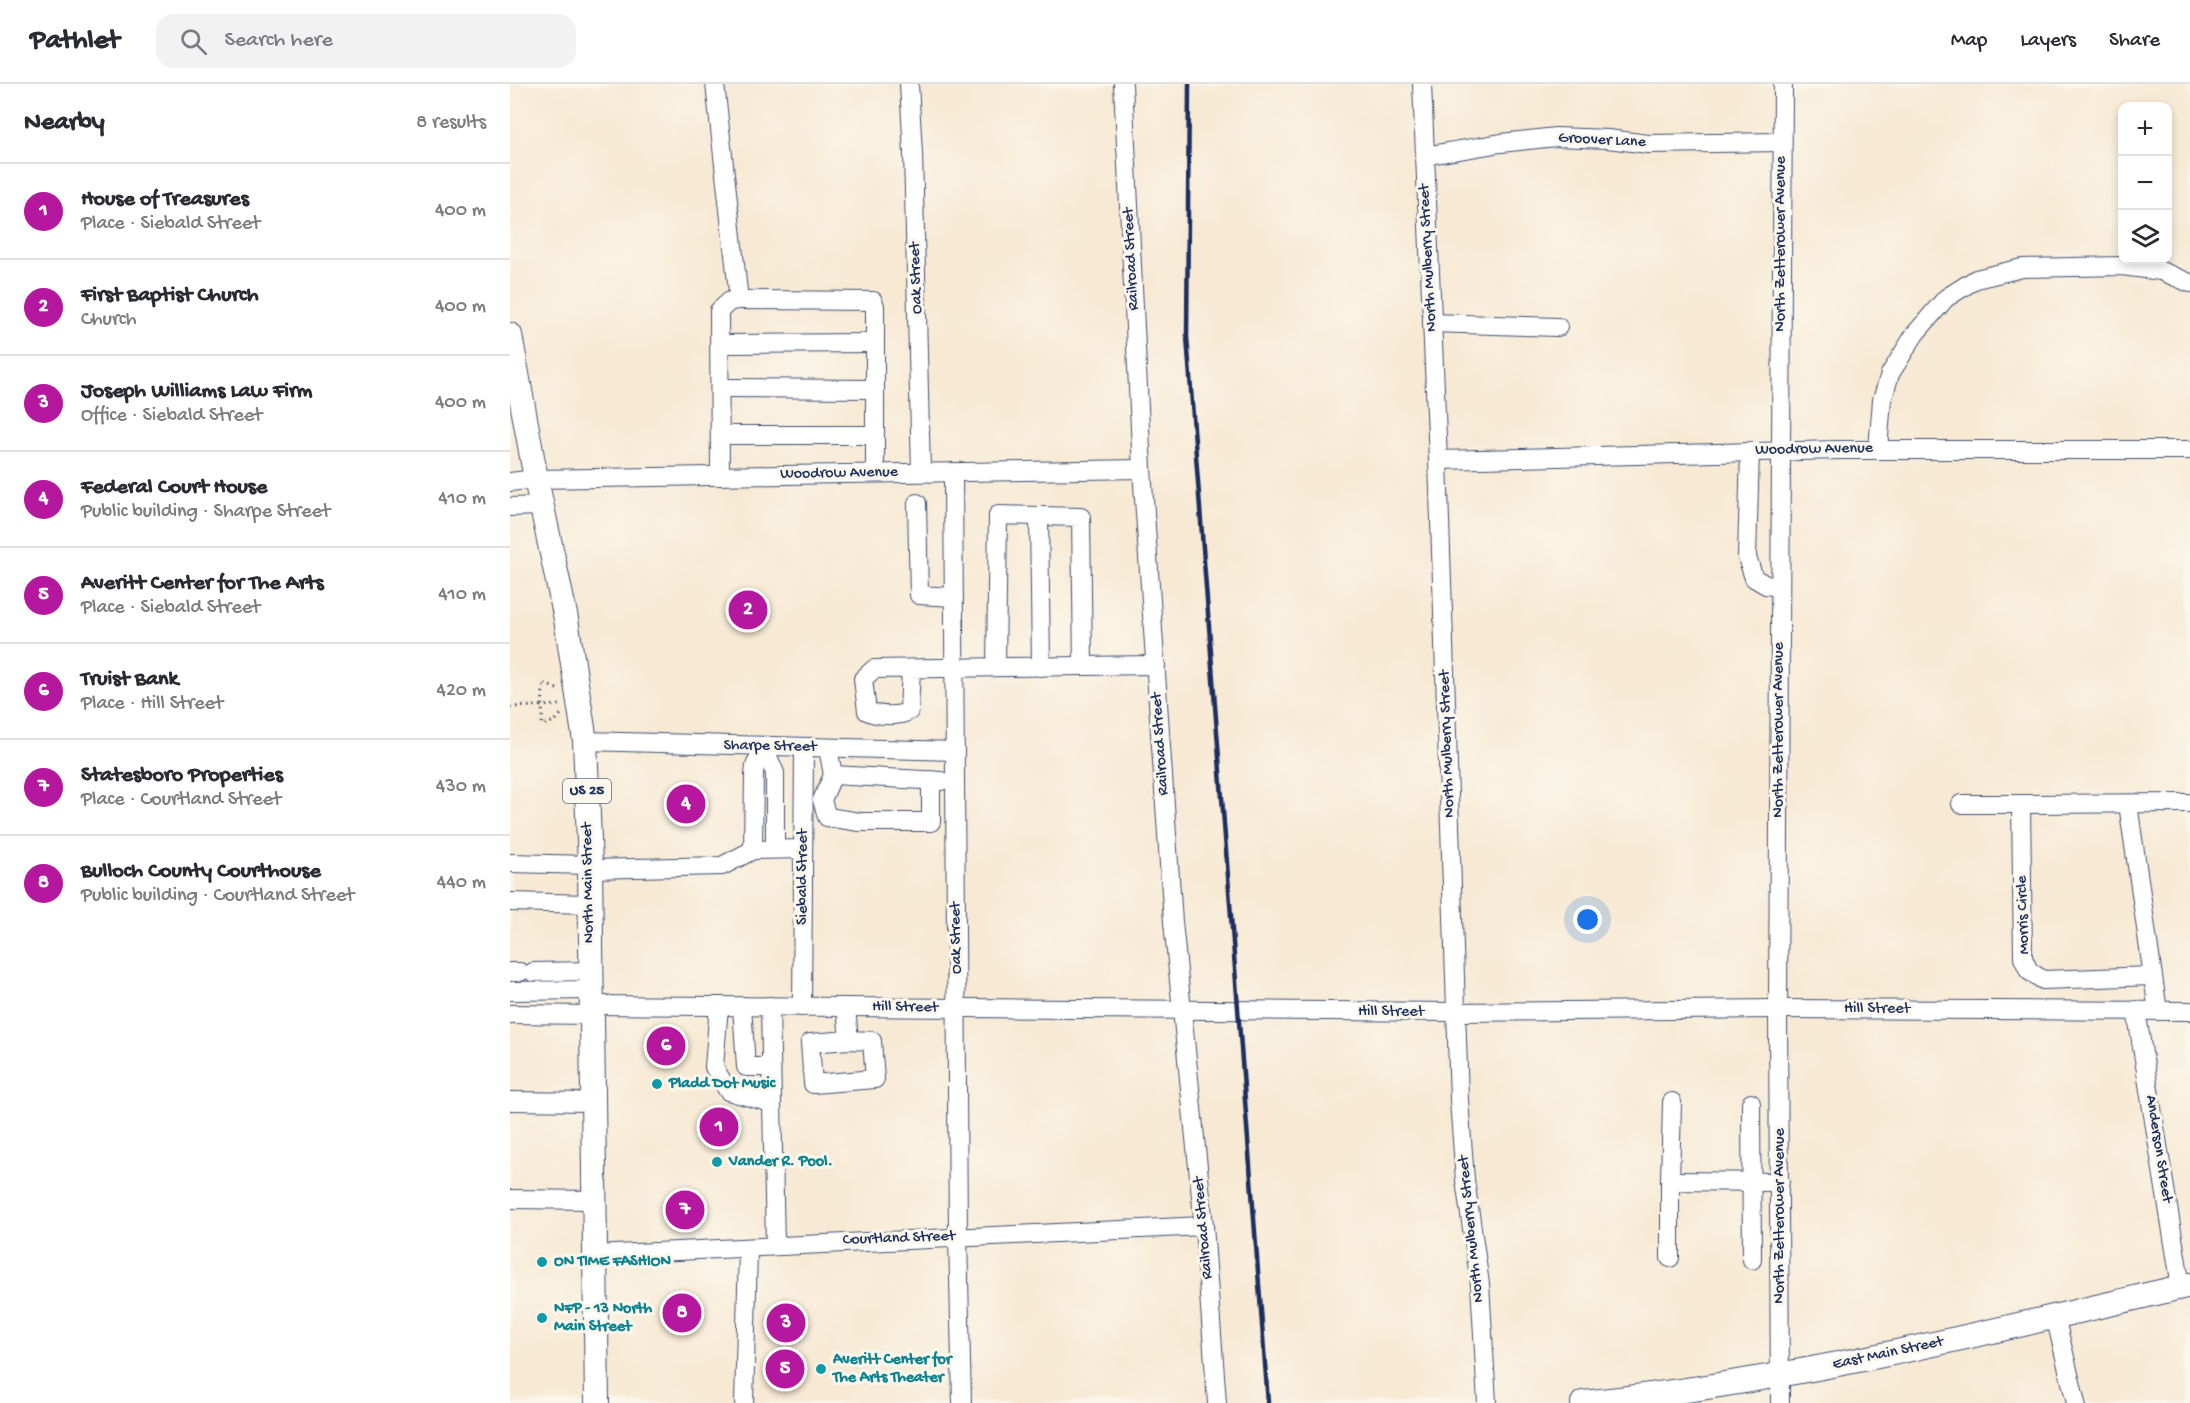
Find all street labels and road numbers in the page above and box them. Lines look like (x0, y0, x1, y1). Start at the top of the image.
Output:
street label: Groover Lane (1558, 129, 1647, 153)
street label: North Zetterower Avenue (1772, 156, 1791, 332)
street label: North Mulberry Street (1416, 182, 1442, 332)
street label: Railroad Street (1120, 206, 1144, 311)
street label: Oak Street (906, 240, 928, 314)
street label: Woodrow Avenue (1755, 439, 1874, 461)
street label: Woodrow Avenue (780, 463, 899, 485)
street label: North Zetterower Avenue (1770, 642, 1789, 818)
street label: North Mulberry Street (1436, 668, 1460, 818)
street label: Railroad Street (1148, 691, 1174, 796)
street label: Sharpe Street (723, 737, 818, 757)
road number: US 25 (563, 779, 611, 803)
street label: North Main Street (578, 821, 600, 944)
street label: Siebald Street (794, 828, 813, 925)
street label: Morris Circle (2013, 874, 2035, 955)
street label: Oak Street (947, 900, 967, 974)
street label: Hill Street (872, 998, 940, 1018)
street label: Hill Street (1844, 1000, 1912, 1019)
street label: Hill Street (1358, 1003, 1426, 1022)
street label: Anderson Street (2140, 1094, 2176, 1206)
street label: North Zetterower Avenue (1771, 1128, 1790, 1304)
street label: North Mulberry Street (1455, 1153, 1489, 1304)
street label: Railroad Street (1190, 1174, 1218, 1280)
street label: Courtland Street (842, 1227, 957, 1250)
street label: East Main Street (1831, 1333, 1946, 1375)

